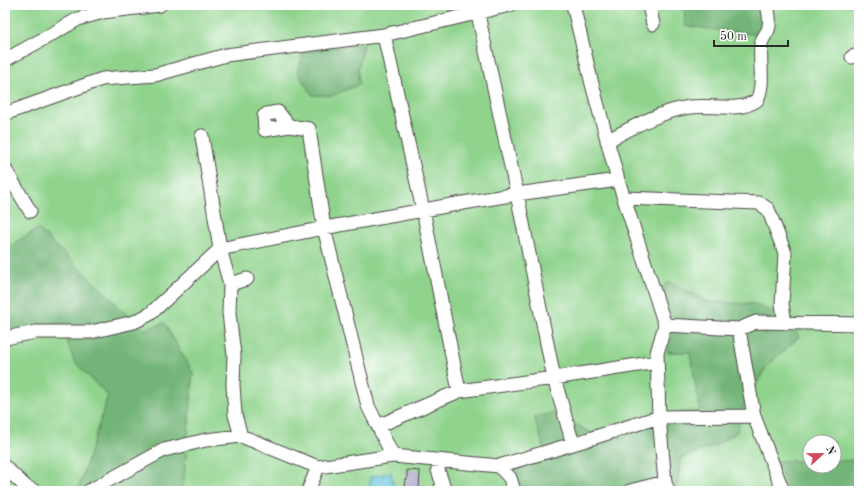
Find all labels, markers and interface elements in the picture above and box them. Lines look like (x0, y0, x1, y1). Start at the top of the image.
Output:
scale bar (714, 22, 788, 48)
text: 50 m (720, 30, 747, 43)
north arrow (802, 434, 842, 474)
text: N (823, 445, 837, 457)

